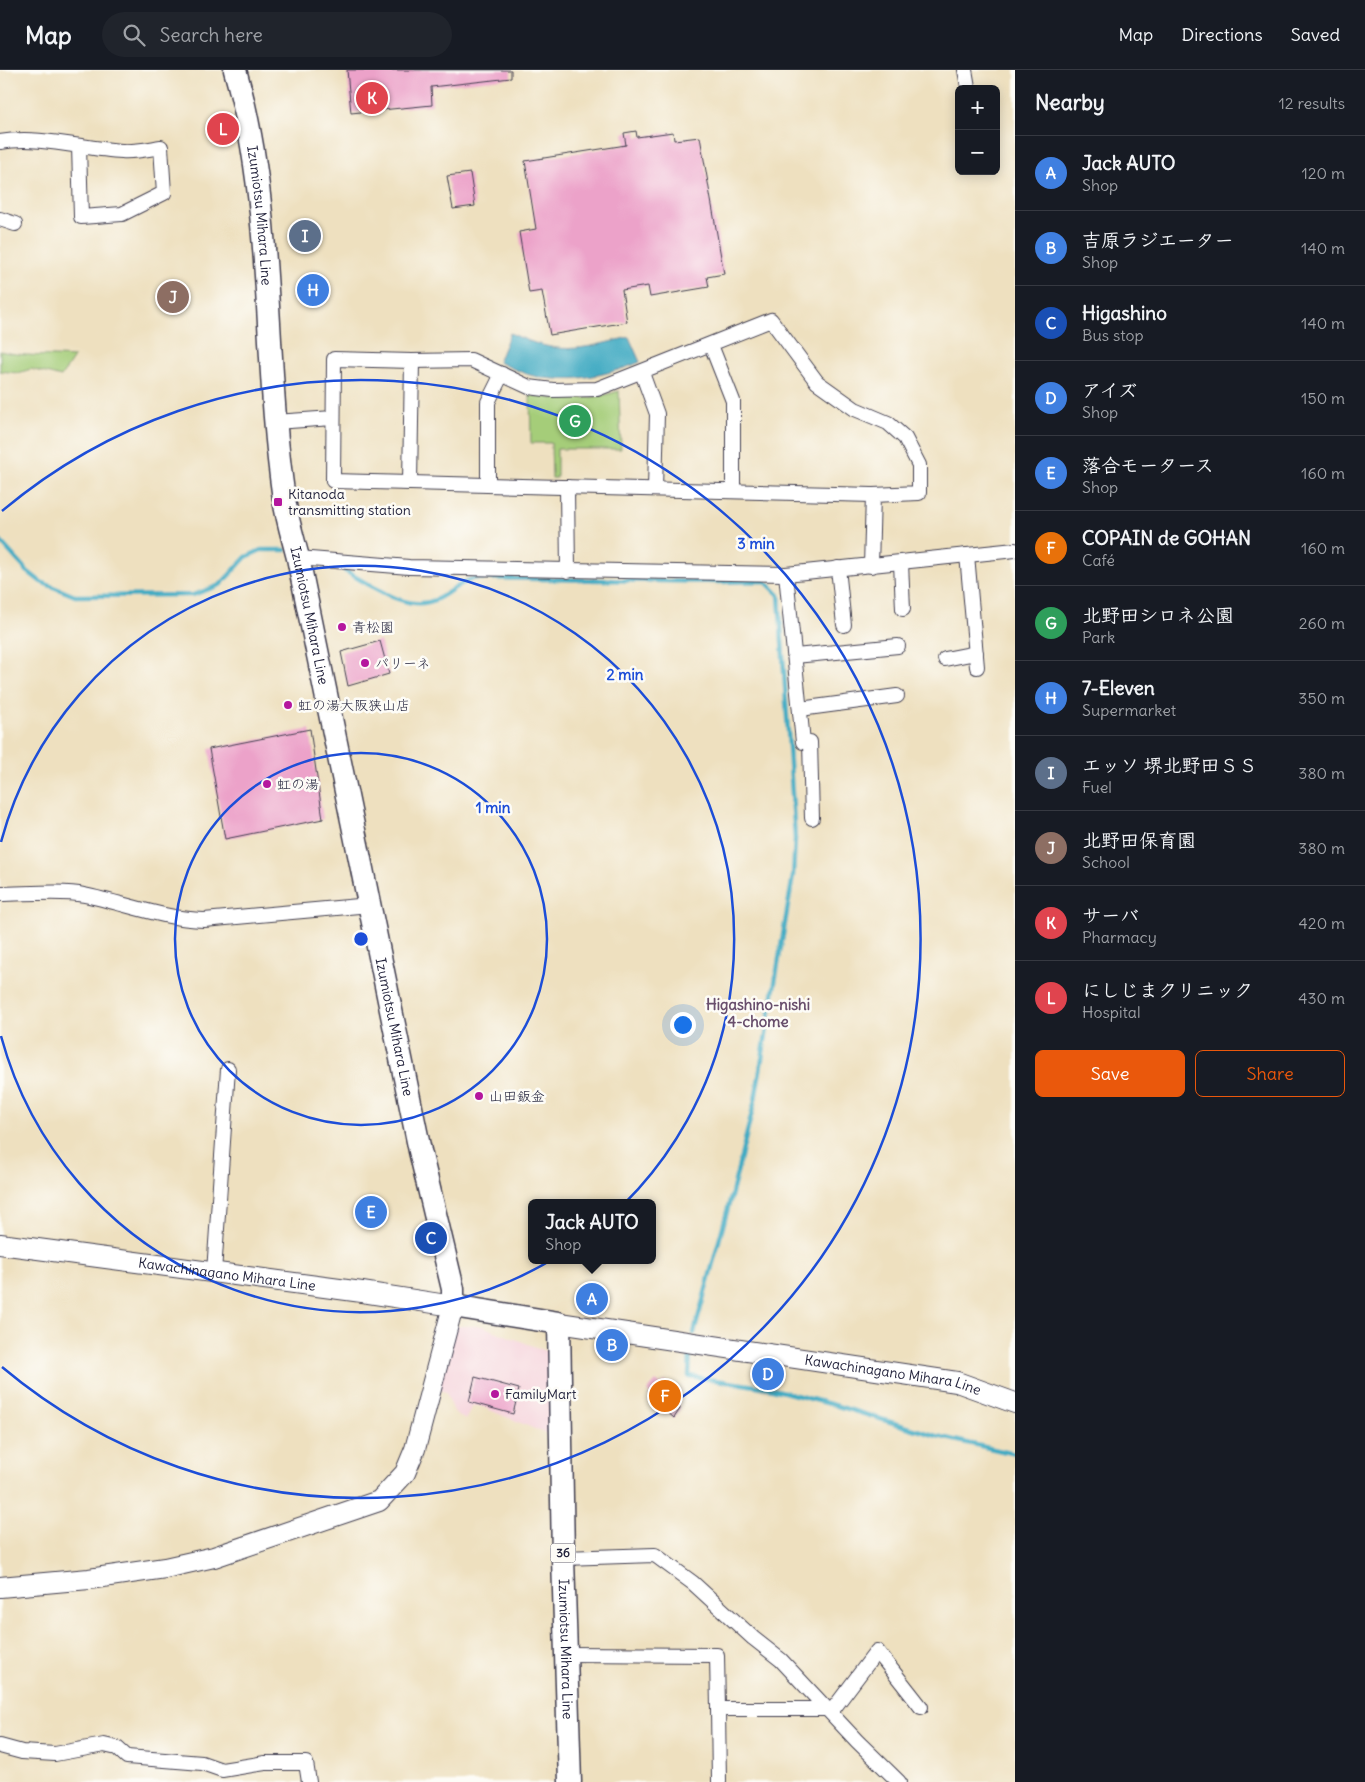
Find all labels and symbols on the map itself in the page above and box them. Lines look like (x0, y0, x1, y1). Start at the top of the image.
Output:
pin: K (356, 79, 388, 117)
pin: L (207, 110, 239, 148)
street label: Izumiotsu Mihara Line (243, 144, 276, 286)
pin: I (289, 217, 321, 255)
pin: H (297, 271, 329, 309)
pin: J (157, 278, 189, 316)
pin: G (559, 402, 591, 440)
place label: Kitanoda transmitting station (288, 485, 411, 519)
marker: Kitanoda transmitting station (272, 496, 284, 508)
text: 3 min (737, 534, 775, 553)
street label: Izumiotsu Mihara Line (286, 544, 333, 686)
place label: 青松園 (352, 618, 394, 636)
marker: 青松園 (336, 621, 348, 633)
place label: パリーネ (375, 654, 430, 672)
marker: パリーネ (359, 657, 371, 669)
text: 2 min (607, 665, 644, 684)
place label: 虹の湯大阪狭山店 (298, 696, 410, 714)
marker: 虹の湯大阪狭山店 (282, 699, 294, 711)
place label: 虹の湯 (277, 775, 319, 793)
marker: 虹の湯 (261, 778, 273, 790)
text: 1 min (476, 798, 511, 817)
centre of rings (352, 930, 370, 948)
street label: Izumiotsu Mihara Line (371, 956, 417, 1098)
district label: Higashino-nishi 4-chome (706, 995, 810, 1031)
your location (670, 1012, 696, 1038)
place label: 山田鈑金 (489, 1087, 545, 1105)
marker: 山田鈑金 (473, 1090, 485, 1102)
pin: E (355, 1193, 387, 1231)
pin: C (415, 1219, 447, 1257)
street label: Kawachinagano Mihara Line (137, 1253, 317, 1295)
pin: A (576, 1280, 608, 1318)
pin: B (596, 1326, 628, 1364)
street label: Kawachinagano Mihara Line (804, 1351, 984, 1399)
pin: D (752, 1355, 784, 1393)
pin: F (649, 1377, 681, 1415)
place label: FamilyMart (505, 1385, 577, 1403)
marker: FamilyMart (489, 1388, 501, 1400)
road number: 36 (550, 1544, 576, 1562)
street label: Izumiotsu Mihara Line (555, 1578, 577, 1720)

